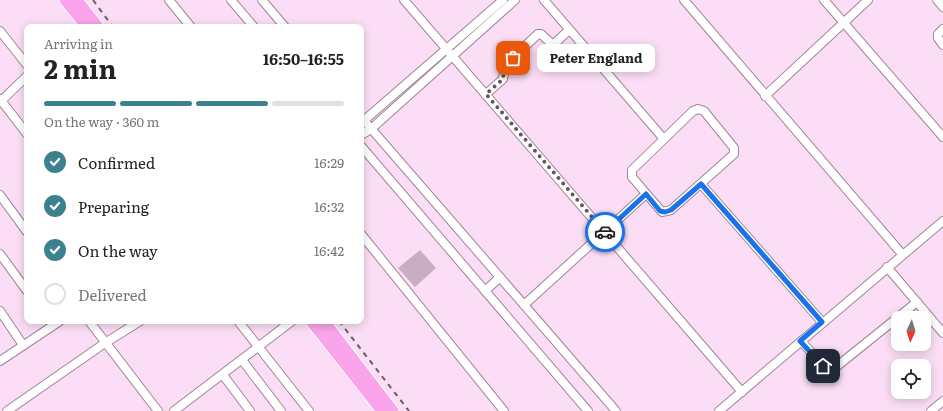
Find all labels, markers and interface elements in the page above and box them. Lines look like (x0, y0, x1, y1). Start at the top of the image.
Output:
text: Arriving in (44, 34, 113, 53)
pin (496, 41, 530, 75)
callout: Peter England (537, 44, 655, 72)
text: 16:50–16:55 (263, 47, 344, 70)
icon: bag (502, 47, 524, 69)
text: 2 min (44, 48, 117, 87)
text: Peter England (549, 48, 643, 67)
text: On the way · 360 m (44, 112, 159, 131)
icon: check (44, 151, 66, 173)
text: Confirmed (78, 151, 155, 174)
text: 16:29 (314, 153, 344, 172)
icon: check (44, 195, 66, 217)
text: Preparing (78, 195, 149, 218)
text: 16:32 (314, 197, 344, 216)
courier (585, 212, 625, 252)
icon: car (594, 221, 616, 243)
icon: check (44, 239, 66, 261)
text: On the way (78, 239, 158, 262)
text: 16:42 (314, 241, 344, 260)
text: Delivered (78, 283, 147, 306)
north arrow (891, 311, 931, 351)
map controls (891, 311, 931, 399)
pin (806, 349, 840, 383)
icon: home (812, 355, 834, 377)
button: locate (891, 359, 931, 399)

